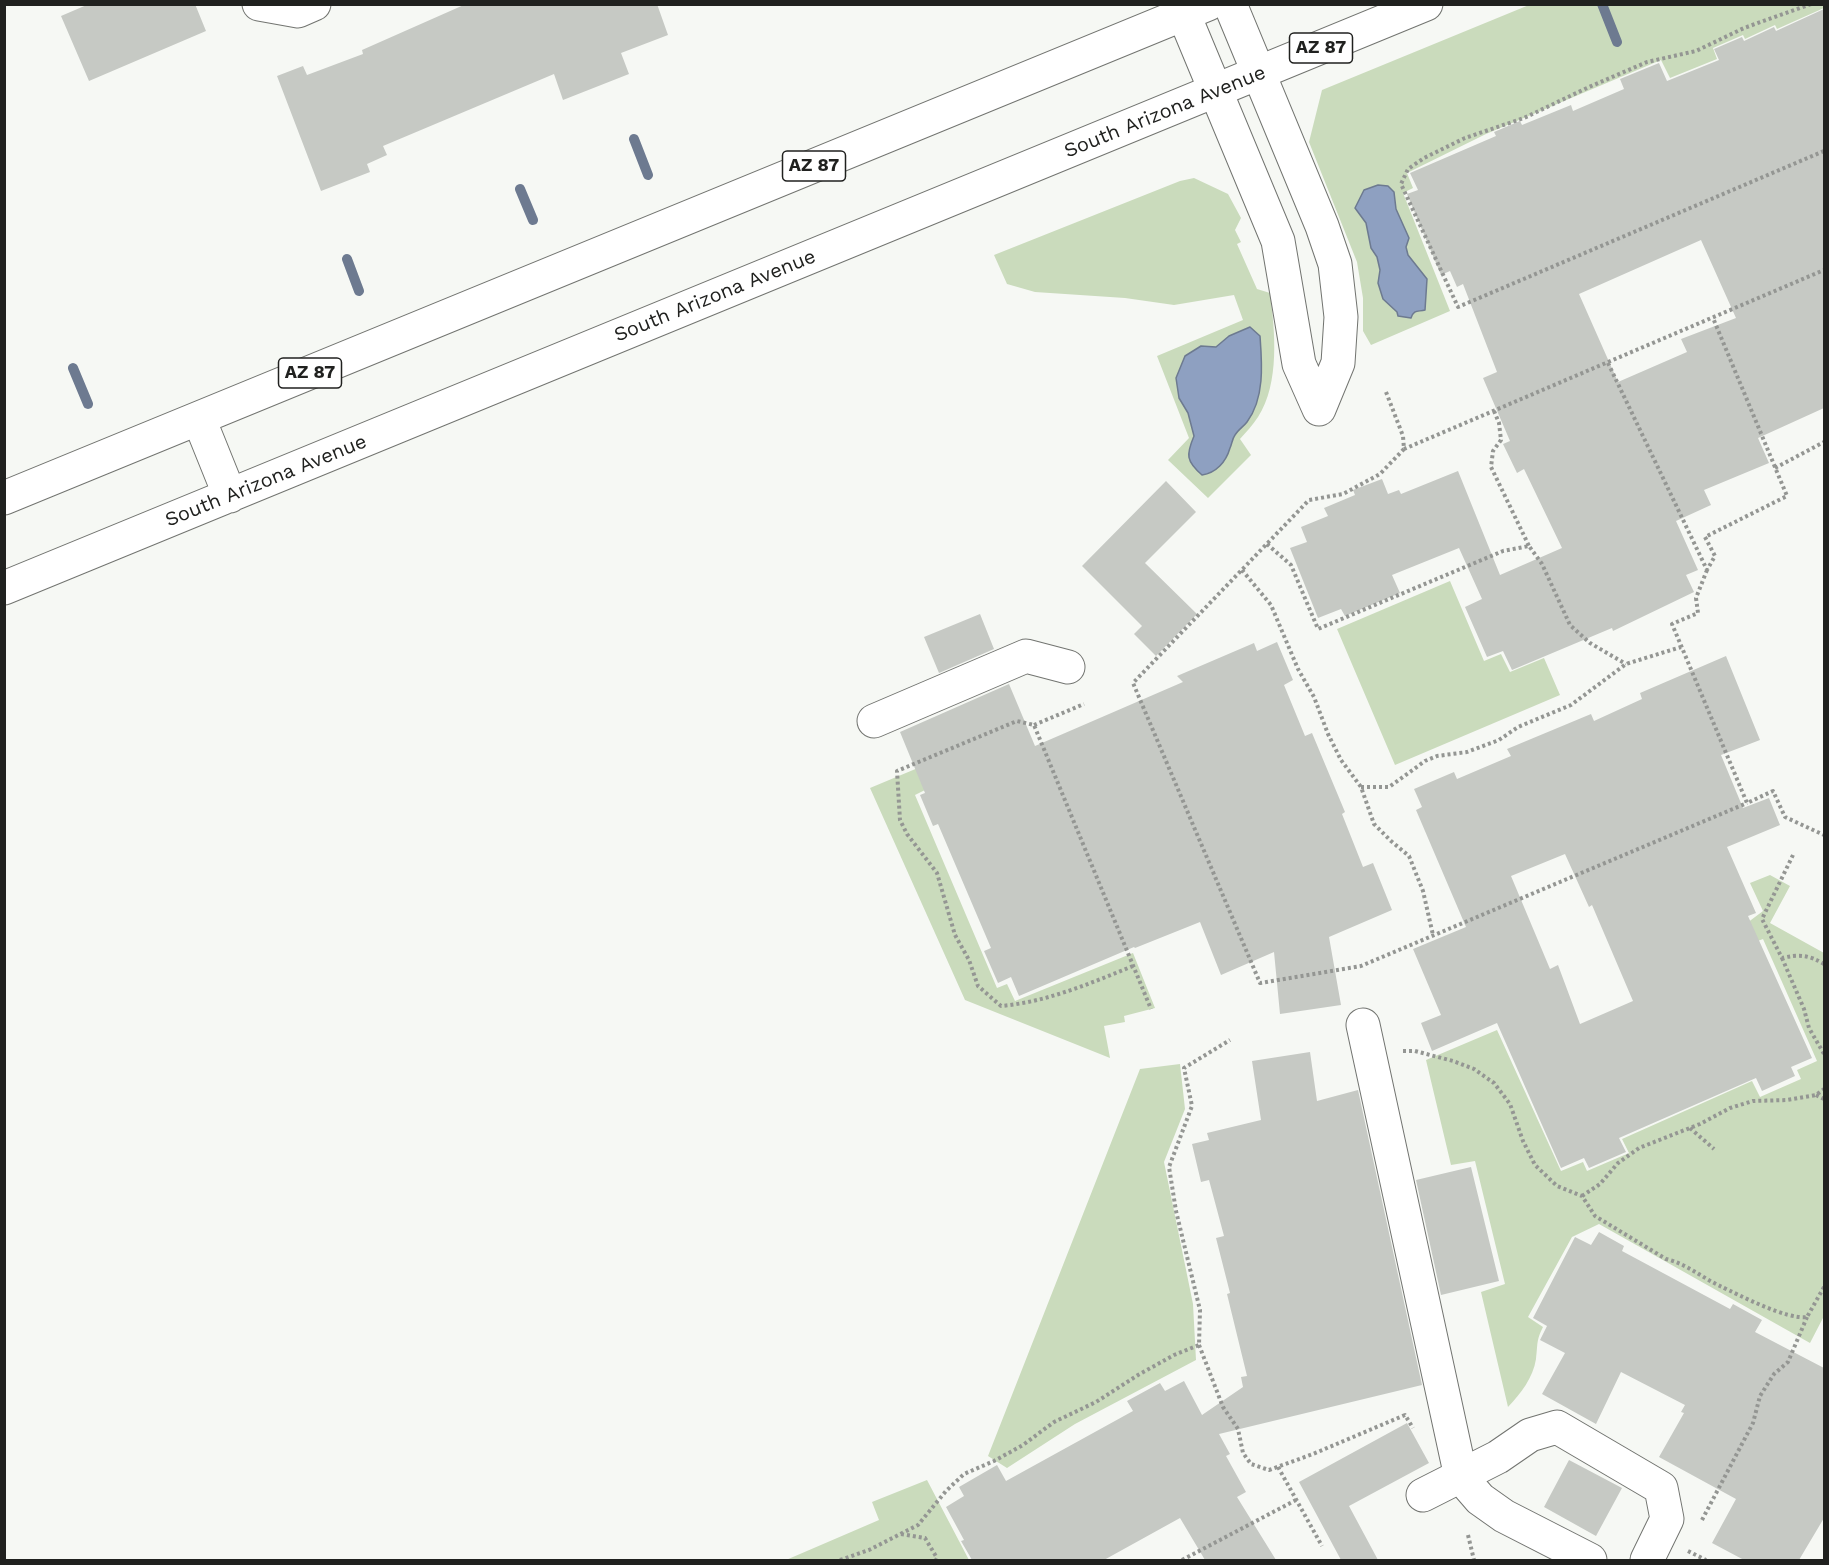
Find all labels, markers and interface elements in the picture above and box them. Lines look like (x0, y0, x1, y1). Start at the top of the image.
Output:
road number: AZ 87 (1290, 33, 1352, 63)
street label: South Arizona Avenue (1061, 61, 1269, 163)
road number: AZ 87 (782, 151, 846, 181)
street label: South Arizona Avenue (611, 245, 819, 347)
road number: AZ 87 (278, 358, 342, 388)
street label: South Arizona Avenue (162, 430, 370, 532)

